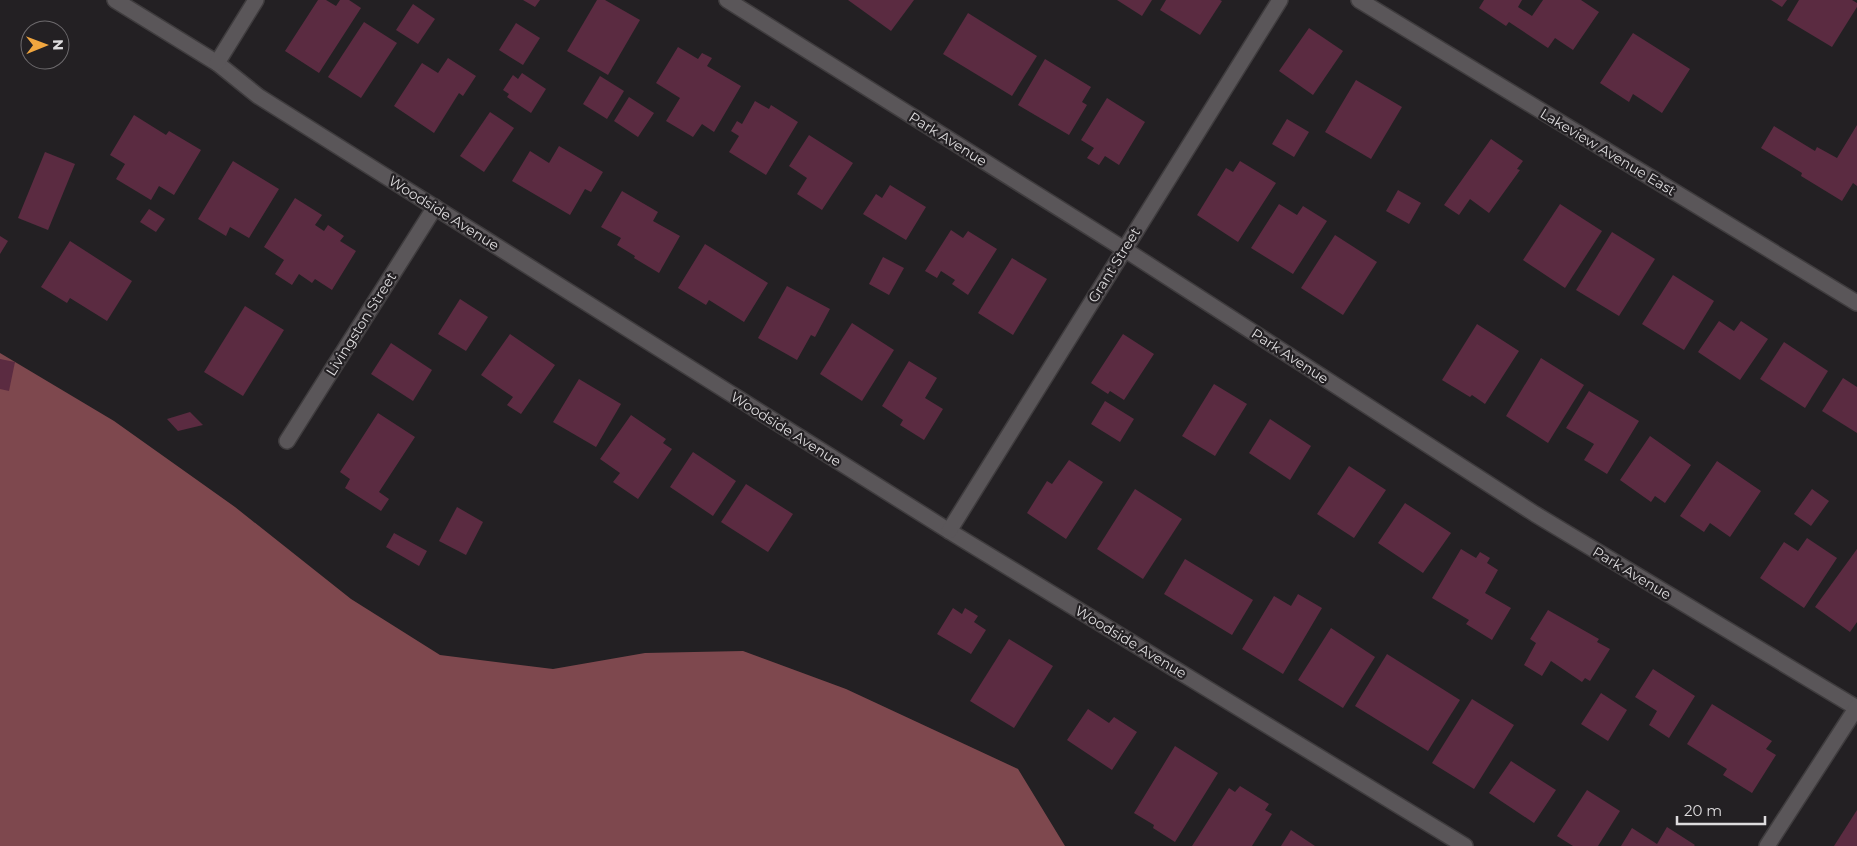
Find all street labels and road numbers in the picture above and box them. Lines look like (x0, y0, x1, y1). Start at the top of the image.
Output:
street label: Lakeview Avenue East (1537, 104, 1679, 200)
street label: Park Avenue (906, 108, 990, 170)
street label: Woodside Avenue (385, 172, 503, 254)
street label: Grant Street (1084, 224, 1144, 306)
street label: Livingston Street (322, 269, 400, 379)
street label: Park Avenue (1248, 324, 1332, 388)
street label: Woodside Avenue (727, 388, 845, 470)
street label: Park Avenue (1589, 542, 1675, 604)
street label: Woodside Avenue (1072, 602, 1190, 682)

